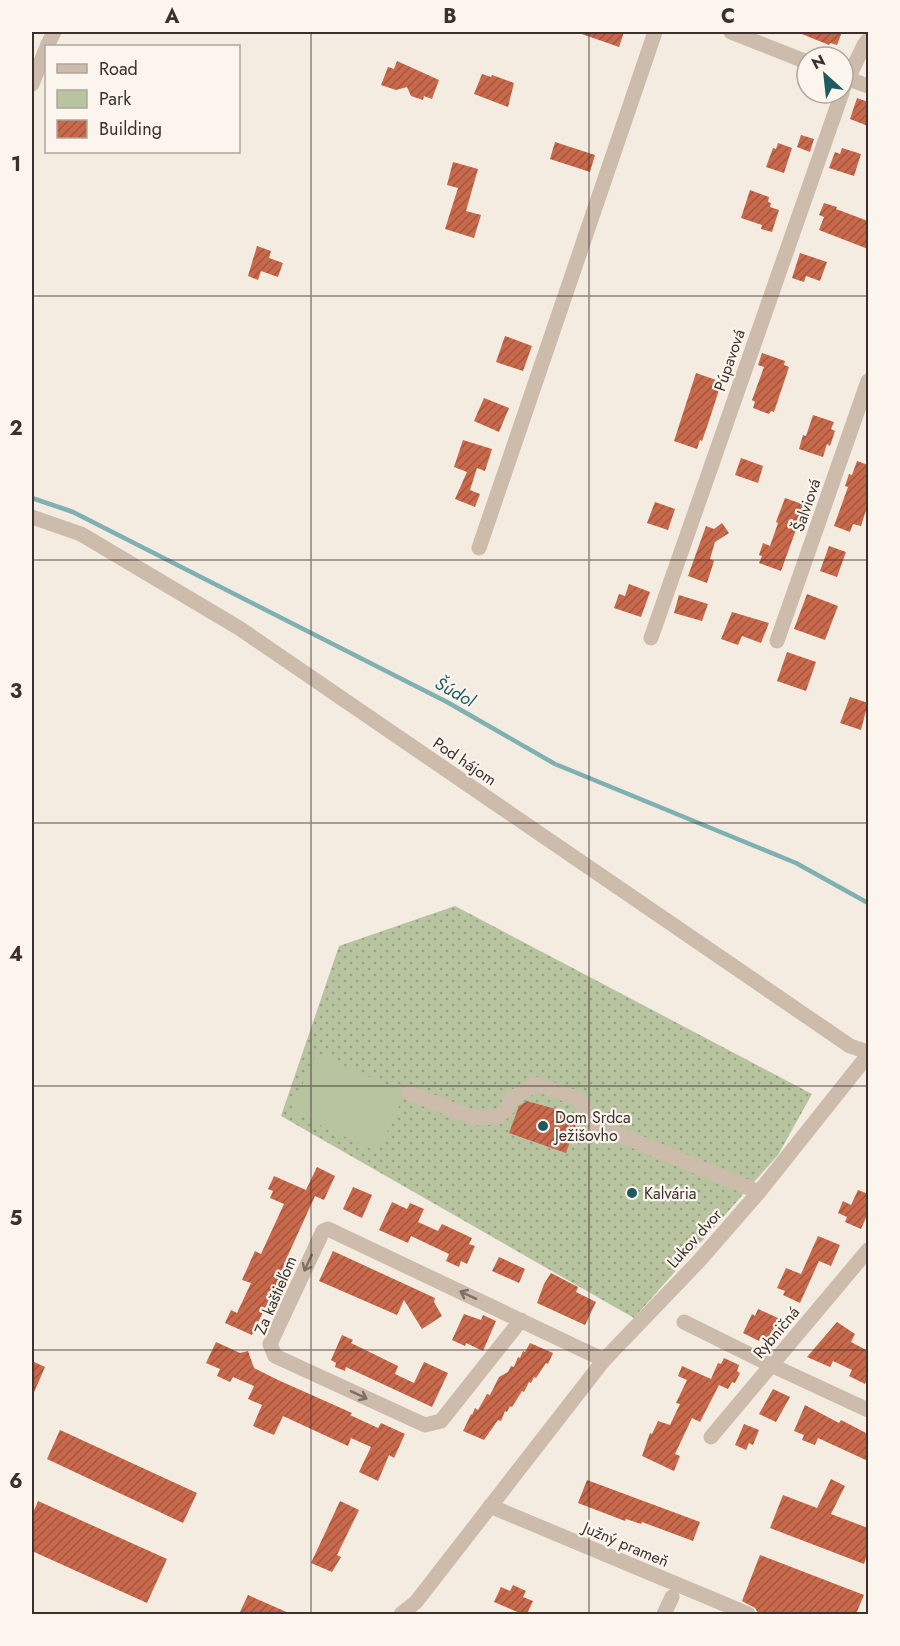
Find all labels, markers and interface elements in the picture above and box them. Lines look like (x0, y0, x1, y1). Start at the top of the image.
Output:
text: A (164, 2, 180, 31)
text: B (443, 2, 457, 31)
text: C (721, 2, 735, 31)
legend (45, 45, 240, 153)
north arrow (795, 45, 855, 105)
text: N (808, 49, 829, 75)
text: Road (99, 56, 138, 82)
text: Park (99, 86, 131, 112)
text: Building (99, 116, 162, 142)
text: 1 (11, 150, 21, 179)
street label: Púpavová (708, 326, 751, 394)
text: 2 (9, 414, 23, 443)
street label: Šalviová (787, 476, 826, 535)
water label: Šúdol (430, 670, 481, 714)
text: 3 (10, 677, 22, 706)
street label: Pod hájom (428, 732, 501, 791)
text: 4 (9, 940, 23, 969)
place label: Dom Srdca Ježišovho (553, 1106, 631, 1147)
marker: Dom Srdca Ježišovho (536, 1119, 550, 1133)
place label: Kalvária (644, 1182, 697, 1205)
marker: Kalvária (625, 1186, 639, 1200)
street label: Lukov dvor (662, 1203, 728, 1273)
text: 5 (10, 1204, 23, 1233)
street label: Za kaštieľom (249, 1252, 302, 1338)
one-way arrow (302, 1253, 313, 1271)
one-way arrow (459, 1288, 477, 1300)
street label: Rybničná (748, 1301, 805, 1363)
one-way arrow (350, 1389, 368, 1401)
text: 6 (9, 1467, 23, 1496)
street label: Južný prameň (578, 1515, 672, 1573)

